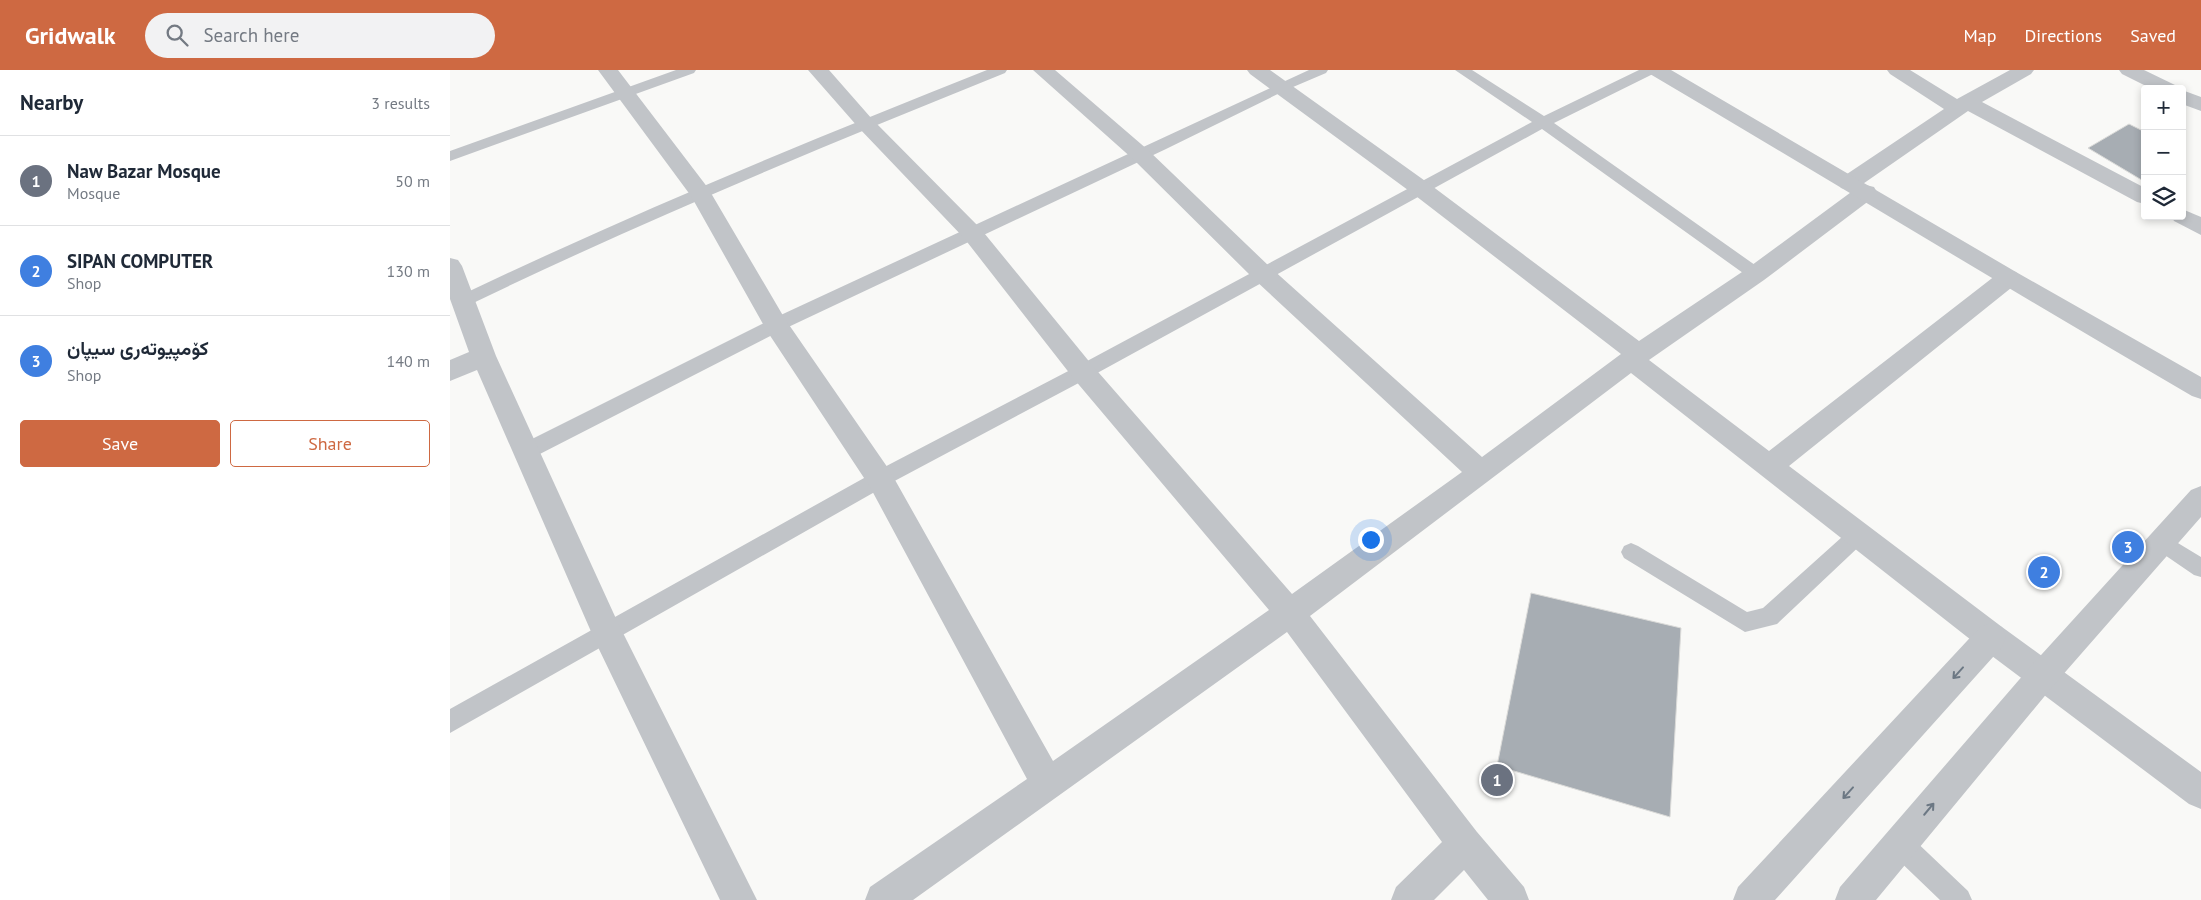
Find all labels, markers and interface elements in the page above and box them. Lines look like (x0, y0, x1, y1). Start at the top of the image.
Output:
search box (145, 13, 495, 58)
text: Gridwalk (25, 20, 115, 51)
icon: search (163, 21, 191, 49)
text: Search here (203, 23, 299, 47)
text: Map (1964, 24, 1996, 47)
text: Directions (2024, 24, 2102, 47)
text: Saved (2130, 24, 2176, 47)
map controls (2141, 85, 2186, 220)
button: + (2141, 85, 2186, 130)
text: Nearby (20, 89, 83, 116)
text: 3 results (371, 93, 430, 113)
button: − (2141, 130, 2186, 175)
text: Naw Bazar Mosque (67, 159, 221, 183)
text: 1 (31, 171, 41, 191)
text: 50 m (395, 171, 430, 191)
button: layers (2141, 175, 2186, 220)
text: Mosque (67, 183, 120, 203)
text: SIPAN COMPUTER (67, 249, 213, 273)
text: 2 (31, 261, 41, 281)
text: 130 m (387, 261, 430, 281)
text: Shop (67, 273, 101, 293)
text: کۆمپیوتەری سیپان (67, 336, 209, 360)
text: 3 (31, 351, 41, 371)
text: 140 m (387, 351, 430, 371)
text: Shop (67, 365, 101, 385)
button: Save (20, 420, 220, 467)
button: Share (230, 420, 430, 467)
your location (1358, 527, 1384, 553)
pin: 3 (2112, 528, 2144, 566)
pin: 2 (2028, 553, 2060, 591)
one-way arrow (1952, 666, 1964, 679)
pin: 1 (1481, 761, 1513, 799)
one-way arrow (1842, 786, 1854, 799)
one-way arrow (1924, 803, 1935, 816)

